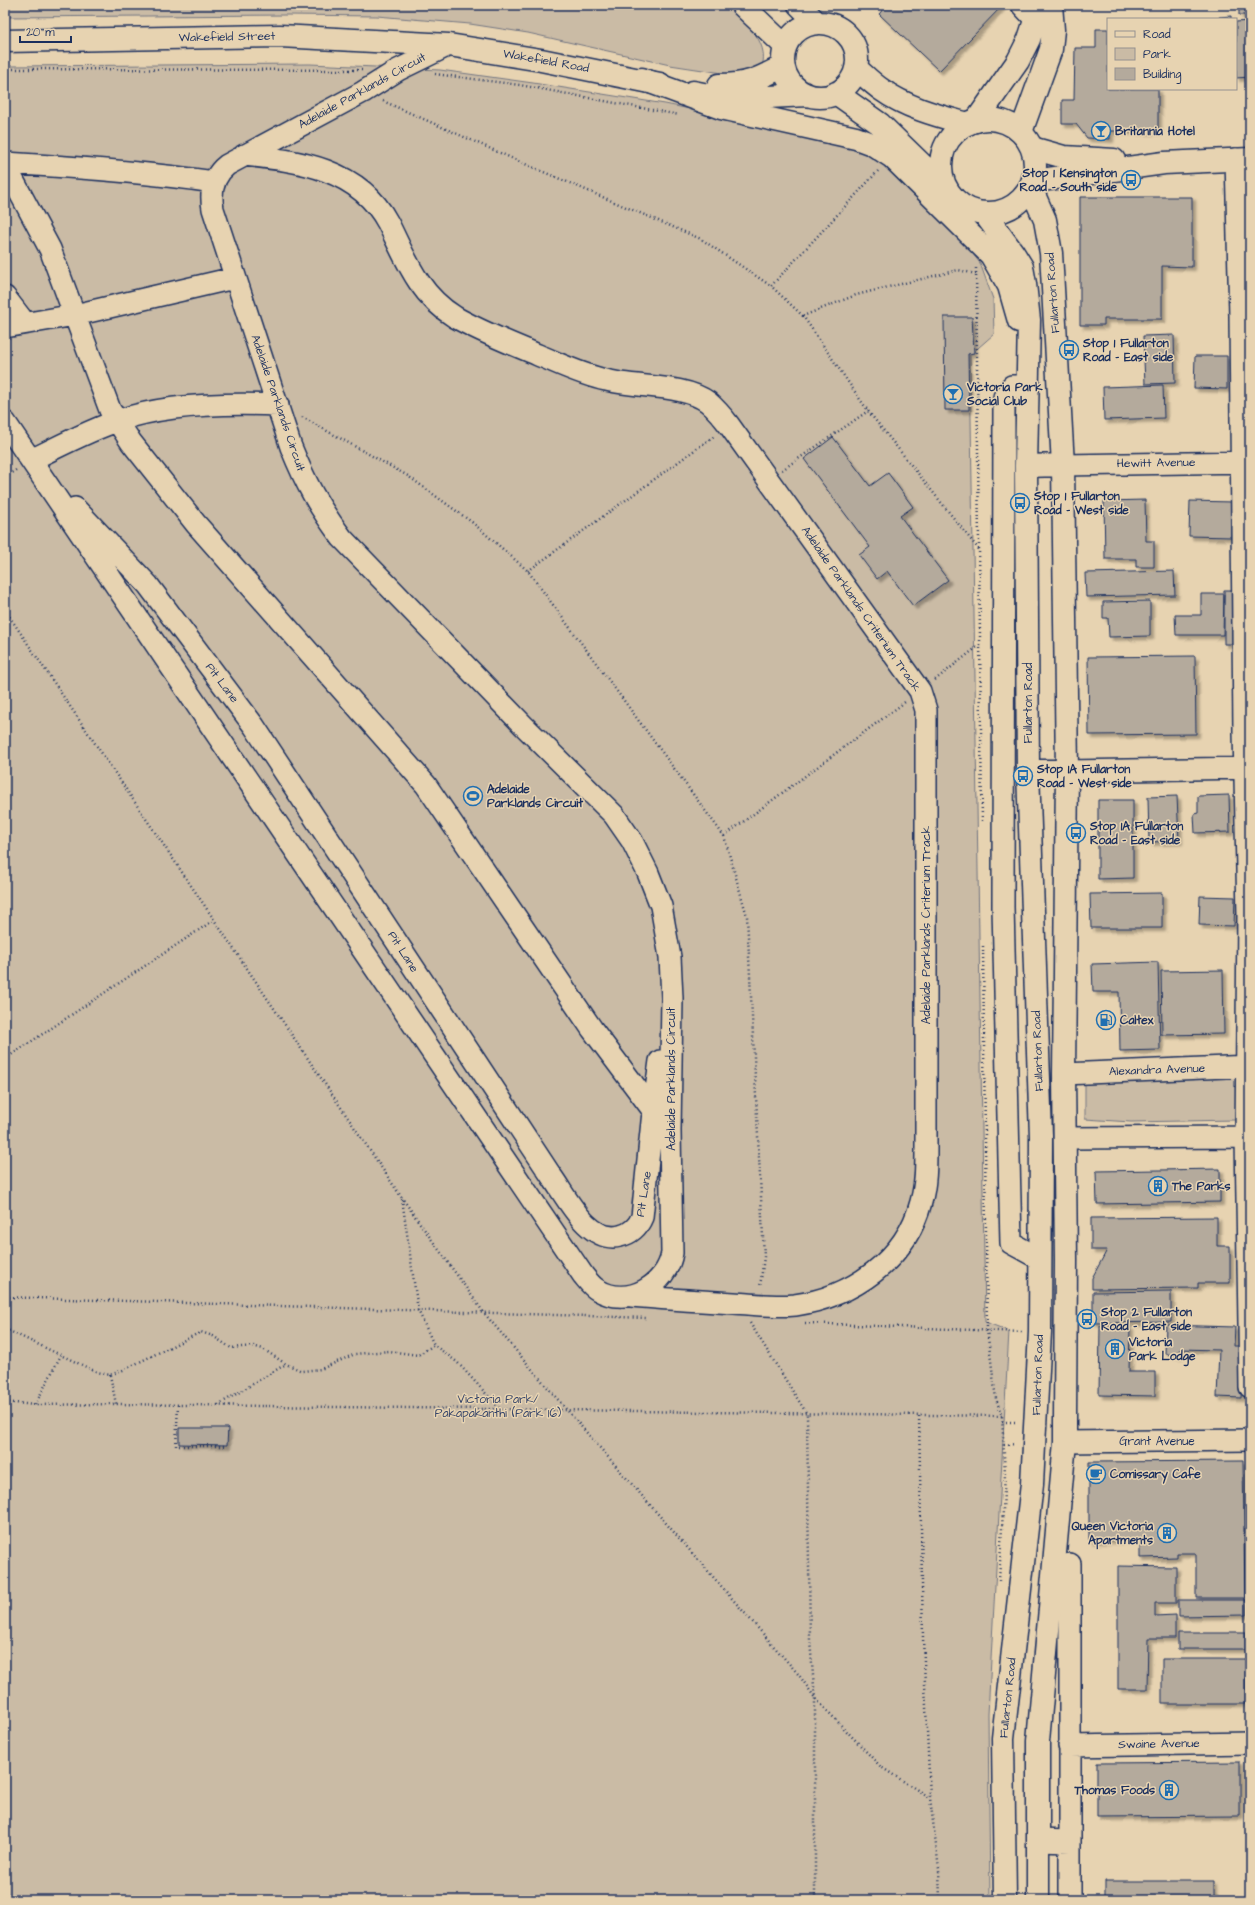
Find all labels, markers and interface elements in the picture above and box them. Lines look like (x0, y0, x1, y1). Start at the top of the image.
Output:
scale bar (20, 18, 71, 44)
legend (1107, 18, 1237, 90)
text: 20 m (26, 24, 55, 41)
text: Road (1143, 26, 1171, 43)
street label: Wakefield Street (179, 28, 276, 46)
street label: Wakefield Road (502, 45, 590, 77)
text: Park (1143, 46, 1171, 63)
street label: Adelaide Parklands Circuit (295, 49, 429, 133)
text: Building (1143, 66, 1181, 84)
bar icon: Britannia Hotel (1090, 120, 1112, 142)
place label: Britannia Hotel (1115, 123, 1195, 140)
place label: Stop 1 Kensington Road - South side (1019, 165, 1117, 196)
bus stop icon: Stop 1 Kensington Road - South side (1120, 169, 1142, 191)
street label: Fullarton Road (1042, 252, 1064, 334)
street label: Adelaide Parklands Circuit (247, 332, 309, 474)
place label: Stop 1 Fullarton Road - East side (1082, 335, 1174, 366)
bus stop icon: Stop 1 Fullarton Road - East side (1058, 339, 1080, 361)
place label: Victoria Park Social Club (966, 379, 1043, 410)
bar icon: Victoria Park Social Club (942, 383, 964, 405)
street label: Hewitt Avenue (1116, 454, 1196, 472)
place label: Stop 1 Fullarton Road - West side (1033, 488, 1129, 519)
bus stop icon: Stop 1 Fullarton Road - West side (1009, 492, 1031, 514)
street label: Adelaide Parklands Criterium Track (797, 523, 925, 696)
street label: Pit Lane (201, 660, 243, 707)
street label: Fullarton Road (1020, 663, 1037, 743)
place label: Stop 1A Fullarton Road - West side (1036, 761, 1132, 792)
bus stop icon: Stop 1A Fullarton Road - West side (1012, 765, 1034, 787)
place label: Adelaide Parklands Circuit (487, 781, 583, 812)
sports icon: Adelaide Parklands Circuit (462, 785, 484, 807)
place label: Stop 1A Fullarton Road - East side (1089, 818, 1183, 849)
bus stop icon: Stop 1A Fullarton Road - East side (1065, 822, 1087, 844)
street label: Adelaide Parklands Criterium Track (918, 825, 935, 1024)
street label: Pit Lane (383, 928, 423, 976)
street label: Adelaide Parklands Circuit (663, 1007, 680, 1151)
fuel station icon: Caltex (1095, 1009, 1117, 1031)
street label: Fullarton Road (1028, 1010, 1048, 1092)
place label: Caltex (1120, 1012, 1154, 1029)
street label: Alexandra Avenue (1108, 1060, 1206, 1080)
street label: Pit Lane (632, 1169, 656, 1218)
building icon: The Parks (1147, 1175, 1169, 1197)
place label: The Parks (1171, 1178, 1231, 1195)
place label: Stop 2 Fullarton Road - East side (1100, 1304, 1192, 1335)
bus stop icon: Stop 2 Fullarton Road - East side (1076, 1308, 1098, 1330)
street label: Fullarton Road (1028, 1334, 1048, 1416)
place label: Victoria Park Lodge (1128, 1334, 1196, 1367)
building icon: Victoria Park Lodge (1104, 1338, 1126, 1360)
park label: Victoria Park/ Pakapakanthi (Park 16) (435, 1391, 561, 1422)
street label: Grant Avenue (1119, 1433, 1195, 1450)
cafe icon: Comissary Cafe (1085, 1463, 1107, 1485)
place label: Comissary Cafe (1110, 1466, 1201, 1484)
place label: Queen Victoria Apartments (1071, 1518, 1154, 1550)
building icon: Queen Victoria Apartments (1156, 1522, 1178, 1544)
street label: Fullarton Road (995, 1657, 1021, 1739)
street label: Swaine Avenue (1118, 1735, 1200, 1753)
building icon: Thomas Foods (1158, 1779, 1180, 1801)
place label: Thomas Foods (1074, 1782, 1155, 1799)

